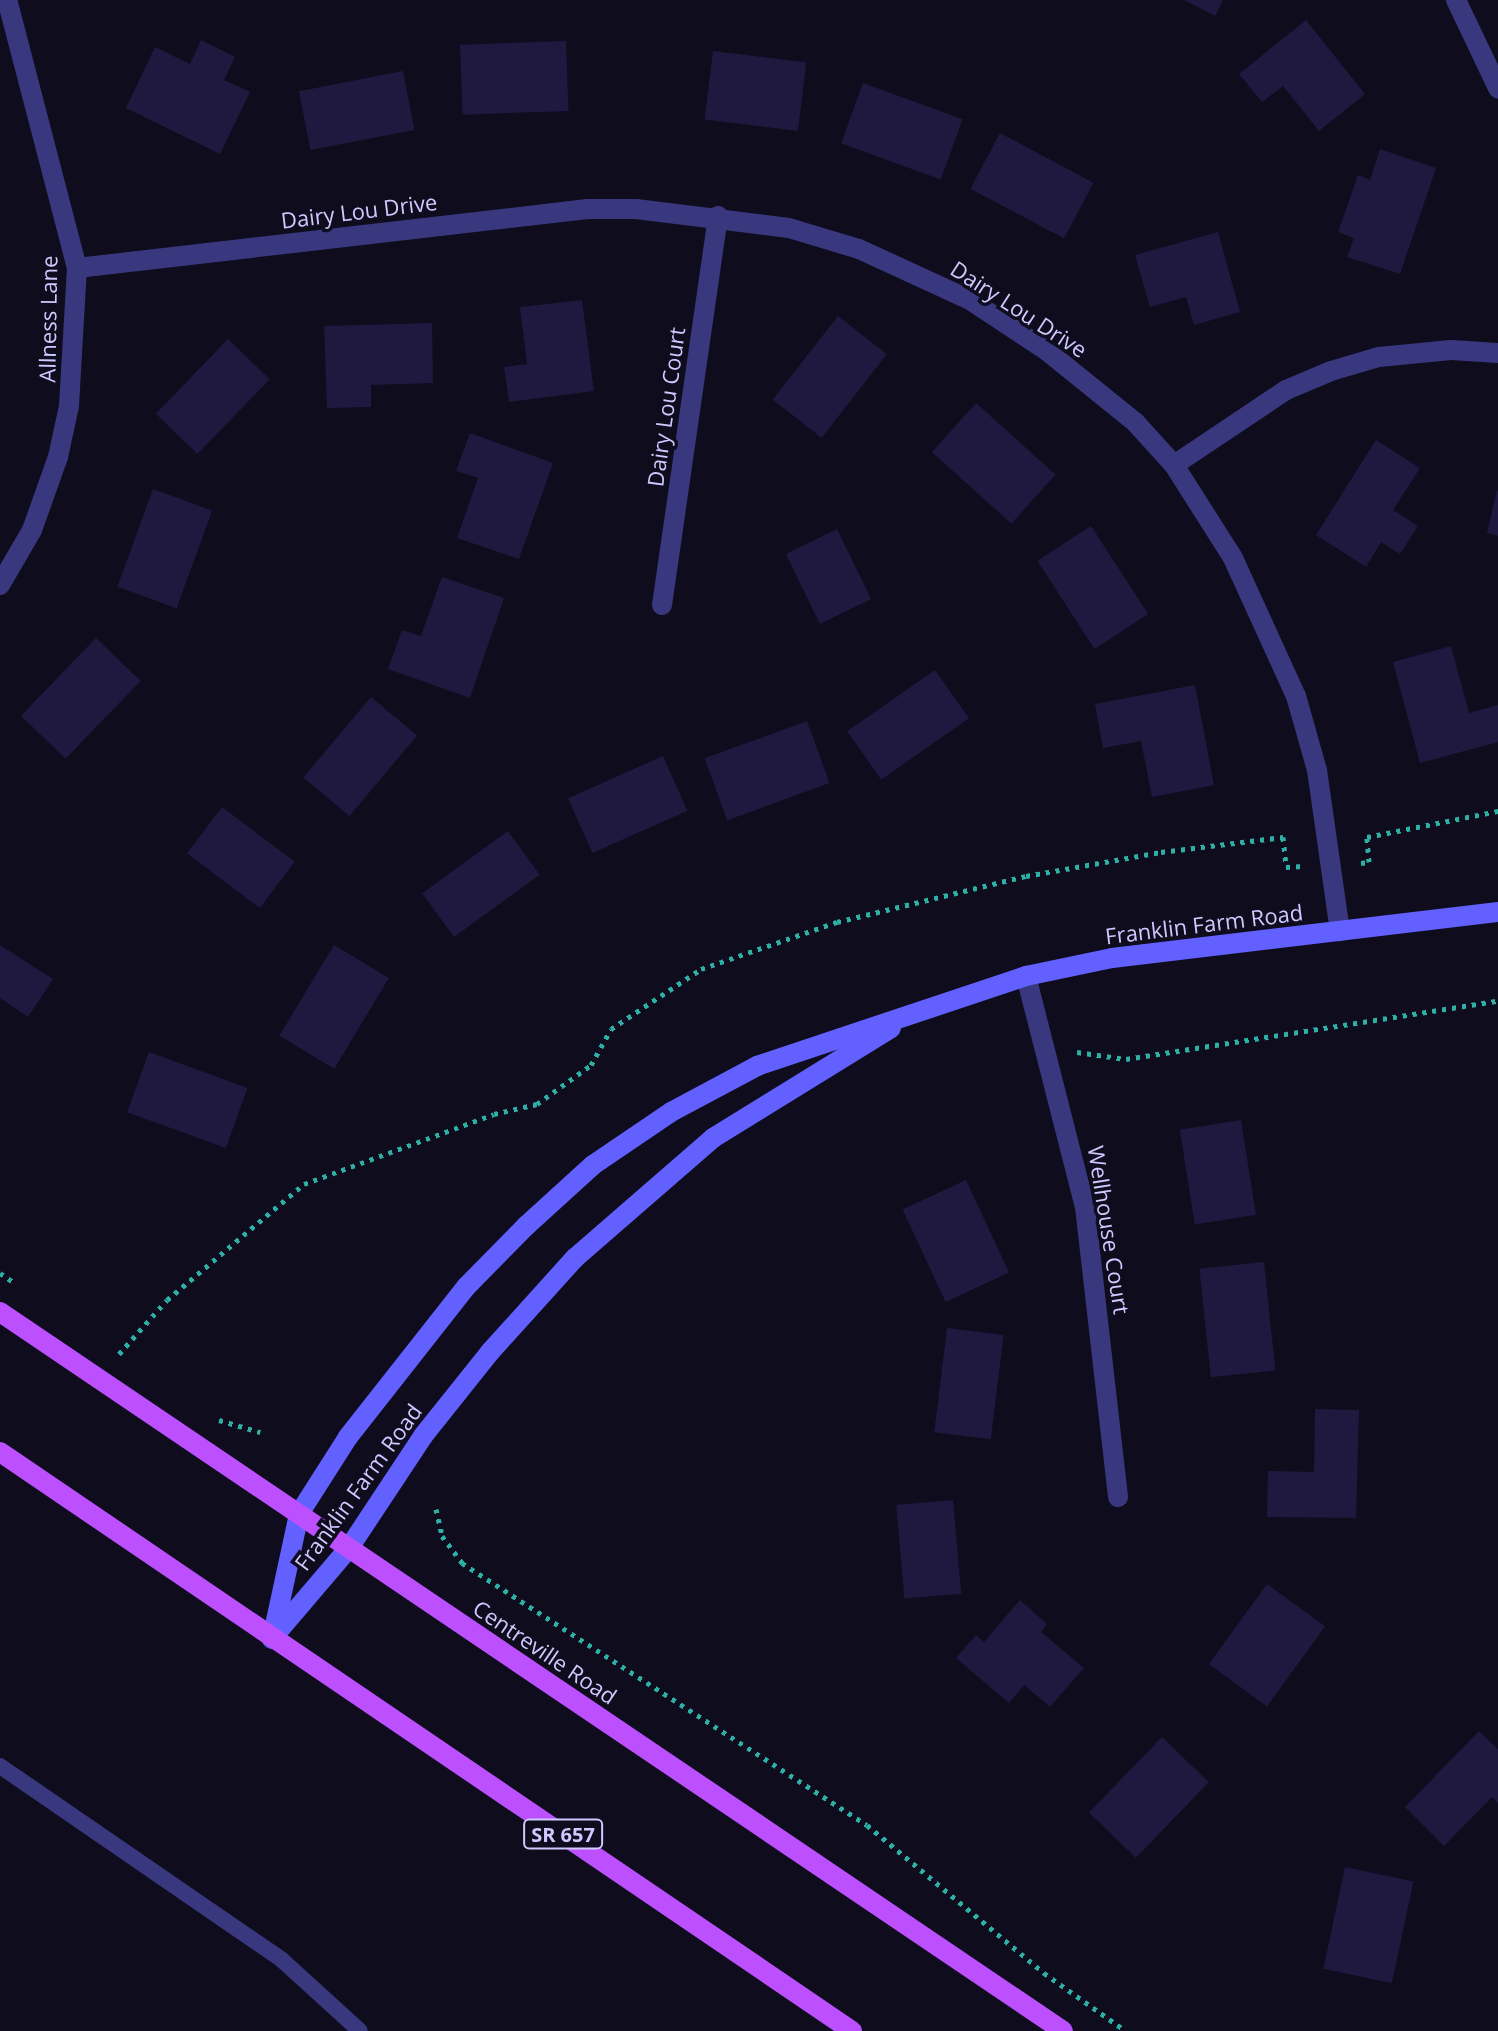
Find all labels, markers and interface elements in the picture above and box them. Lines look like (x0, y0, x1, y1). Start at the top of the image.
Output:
street label: Dairy Lou Drive (279, 188, 439, 234)
street label: Allness Lane (34, 255, 62, 383)
street label: Dairy Lou Drive (946, 255, 1092, 363)
street label: Dairy Lou Court (642, 326, 690, 488)
street label: Franklin Farm Road (1104, 899, 1304, 949)
street label: Wellhouse Court (1083, 1144, 1135, 1316)
street label: Franklin Farm Road (289, 1399, 427, 1575)
street label: Centreville Road (468, 1594, 622, 1710)
road number: SR 657 (523, 1818, 603, 1850)

